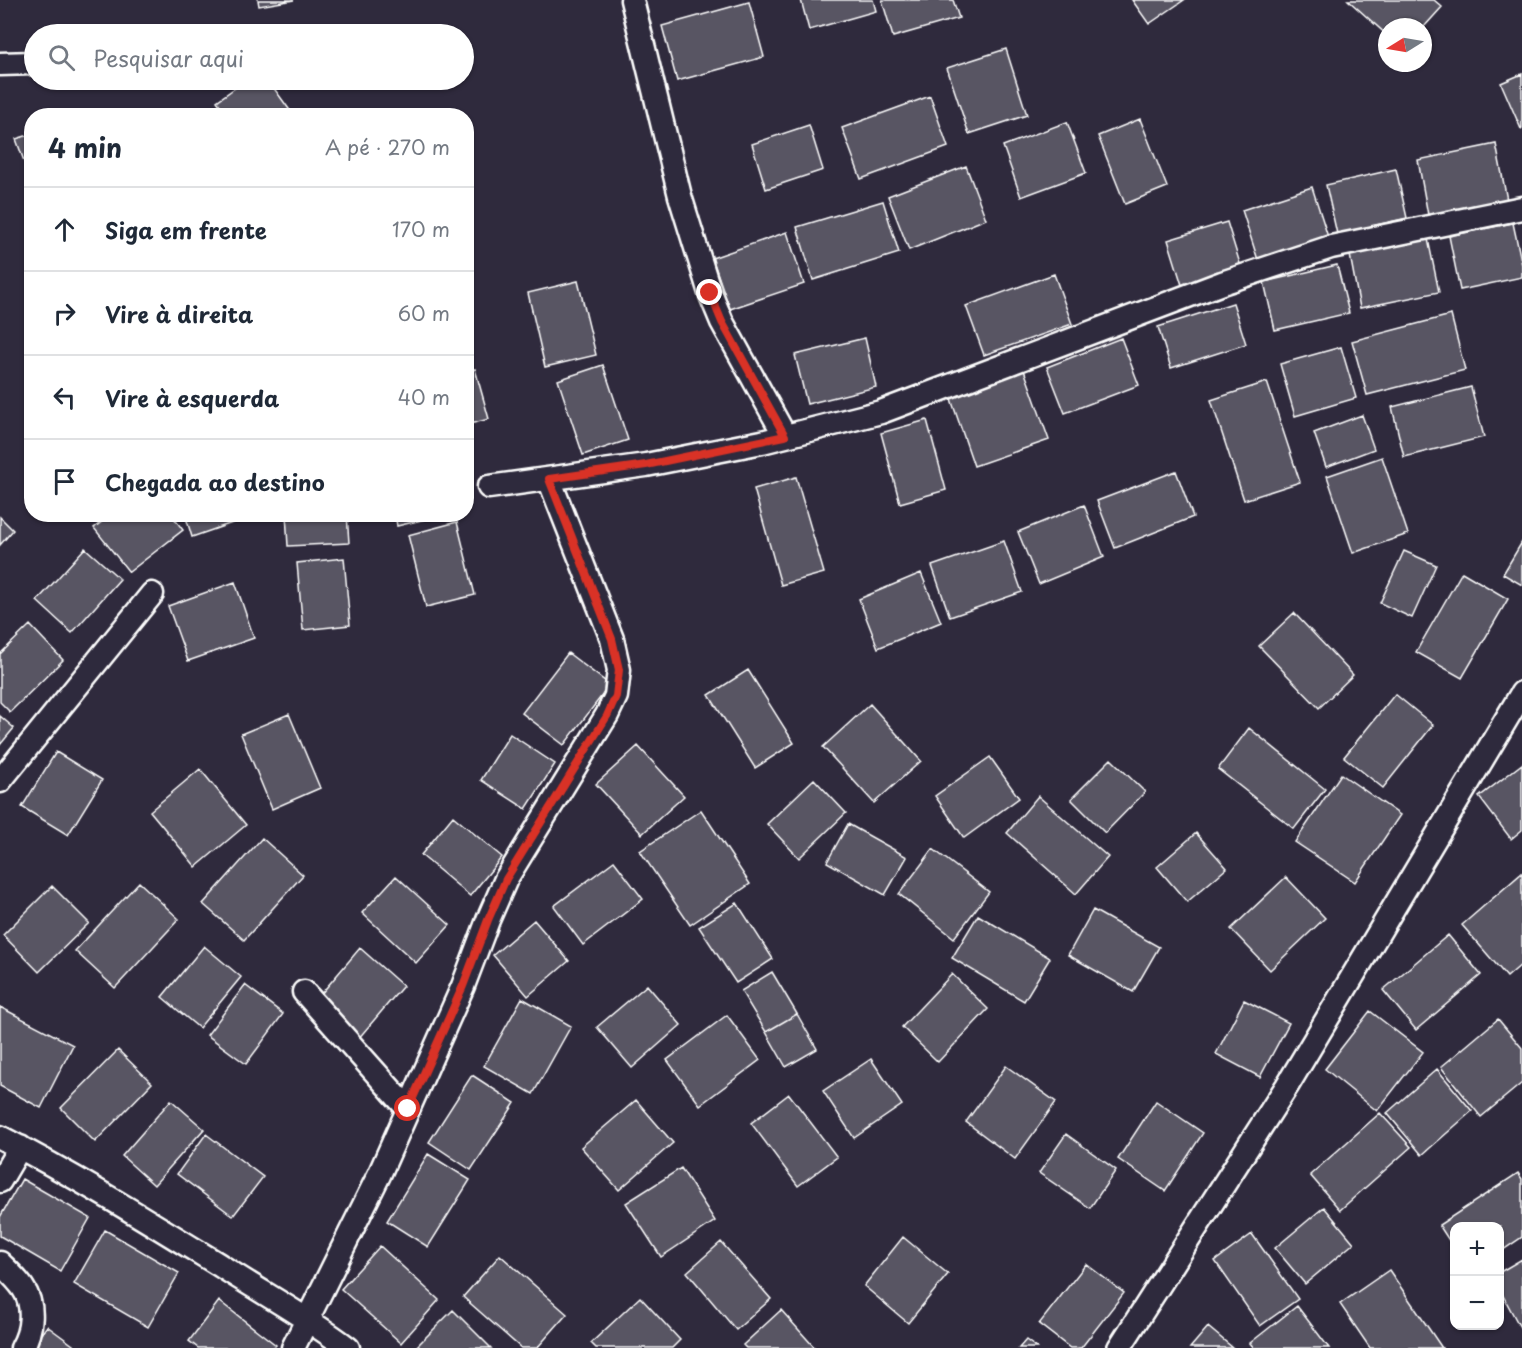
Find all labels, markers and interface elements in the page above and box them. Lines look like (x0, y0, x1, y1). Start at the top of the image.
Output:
north arrow (1378, 18, 1432, 72)
search box (24, 24, 474, 90)
icon: search (45, 41, 78, 74)
text: Pesquisar aqui (93, 41, 244, 74)
text: 4 min (48, 128, 122, 167)
text: A pé · 270 m (325, 132, 450, 162)
icon: ahead (48, 213, 81, 246)
text: Siga em frente (105, 213, 267, 246)
text: 170 m (392, 214, 450, 244)
route end (696, 279, 722, 305)
icon: right (48, 297, 81, 330)
text: Vire à direita (105, 297, 253, 330)
text: 60 m (398, 298, 450, 328)
icon: left (48, 381, 81, 414)
text: Vire à esquerda (105, 381, 279, 414)
text: 40 m (398, 382, 450, 412)
icon: arrive (48, 465, 81, 498)
text: Chegada ao destino (105, 465, 325, 498)
route start (394, 1095, 420, 1121)
map controls (1450, 1222, 1504, 1330)
button: + (1450, 1222, 1504, 1276)
button: − (1450, 1276, 1504, 1330)

